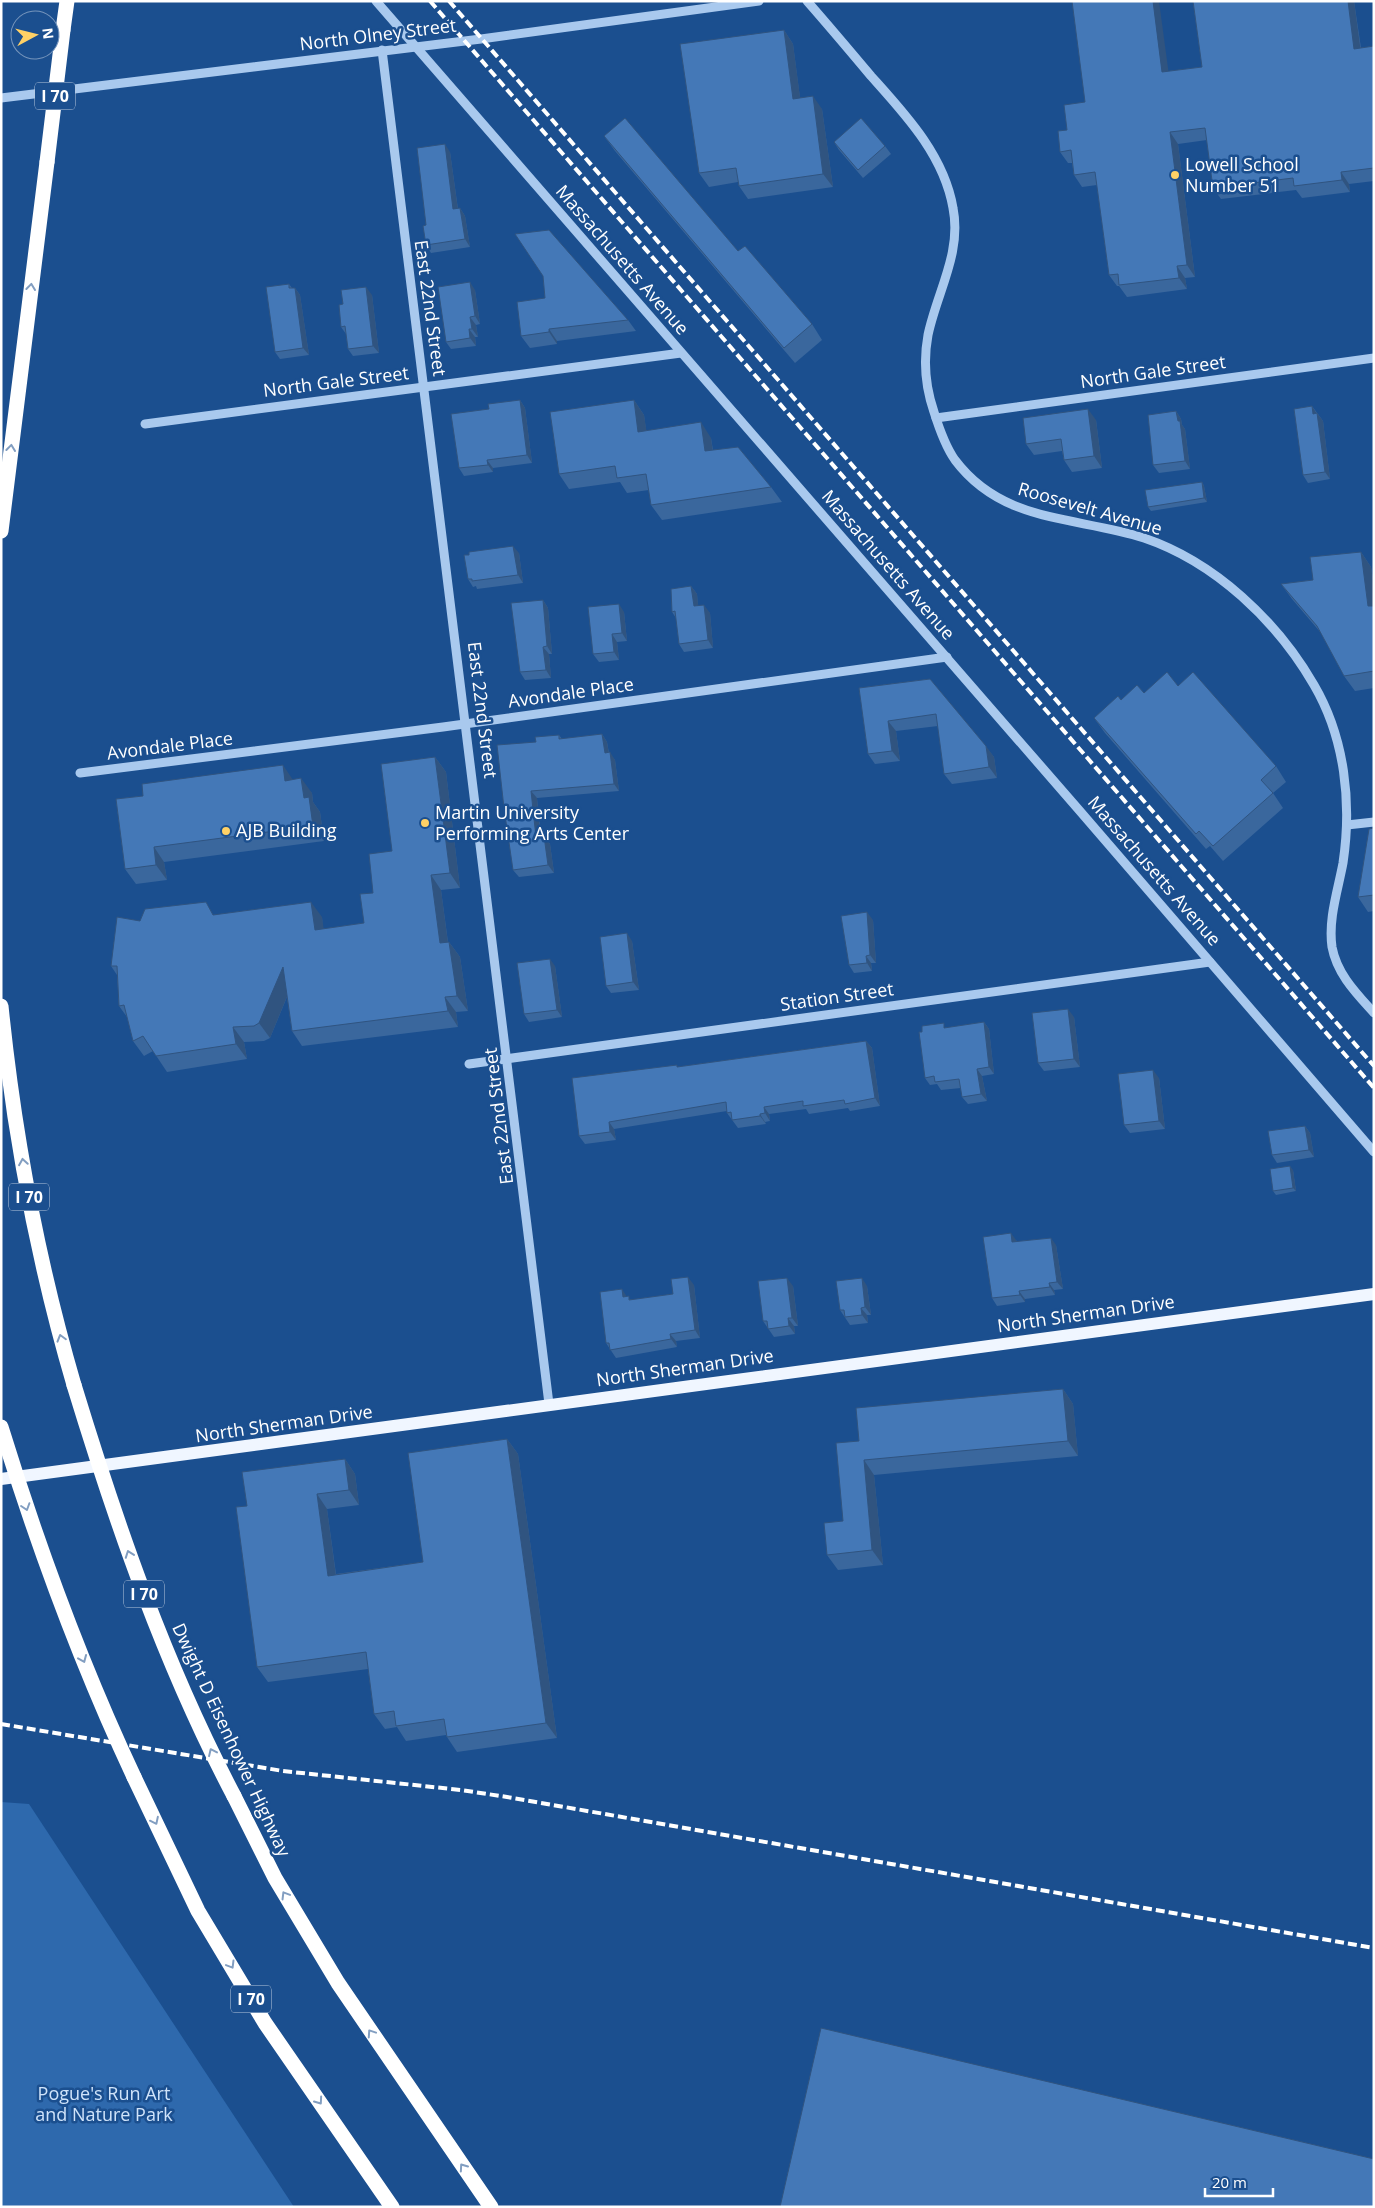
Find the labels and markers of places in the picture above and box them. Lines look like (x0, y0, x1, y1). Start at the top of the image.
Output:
place label: Lowell School Number 51 (1185, 152, 1299, 197)
marker: Lowell School Number 51 (1169, 169, 1181, 181)
place label: Martin University Performing Arts Center (435, 800, 630, 845)
marker: Martin University Performing Arts Center (419, 817, 431, 829)
place label: AJB Building (236, 818, 337, 842)
marker: AJB Building (220, 825, 232, 837)

